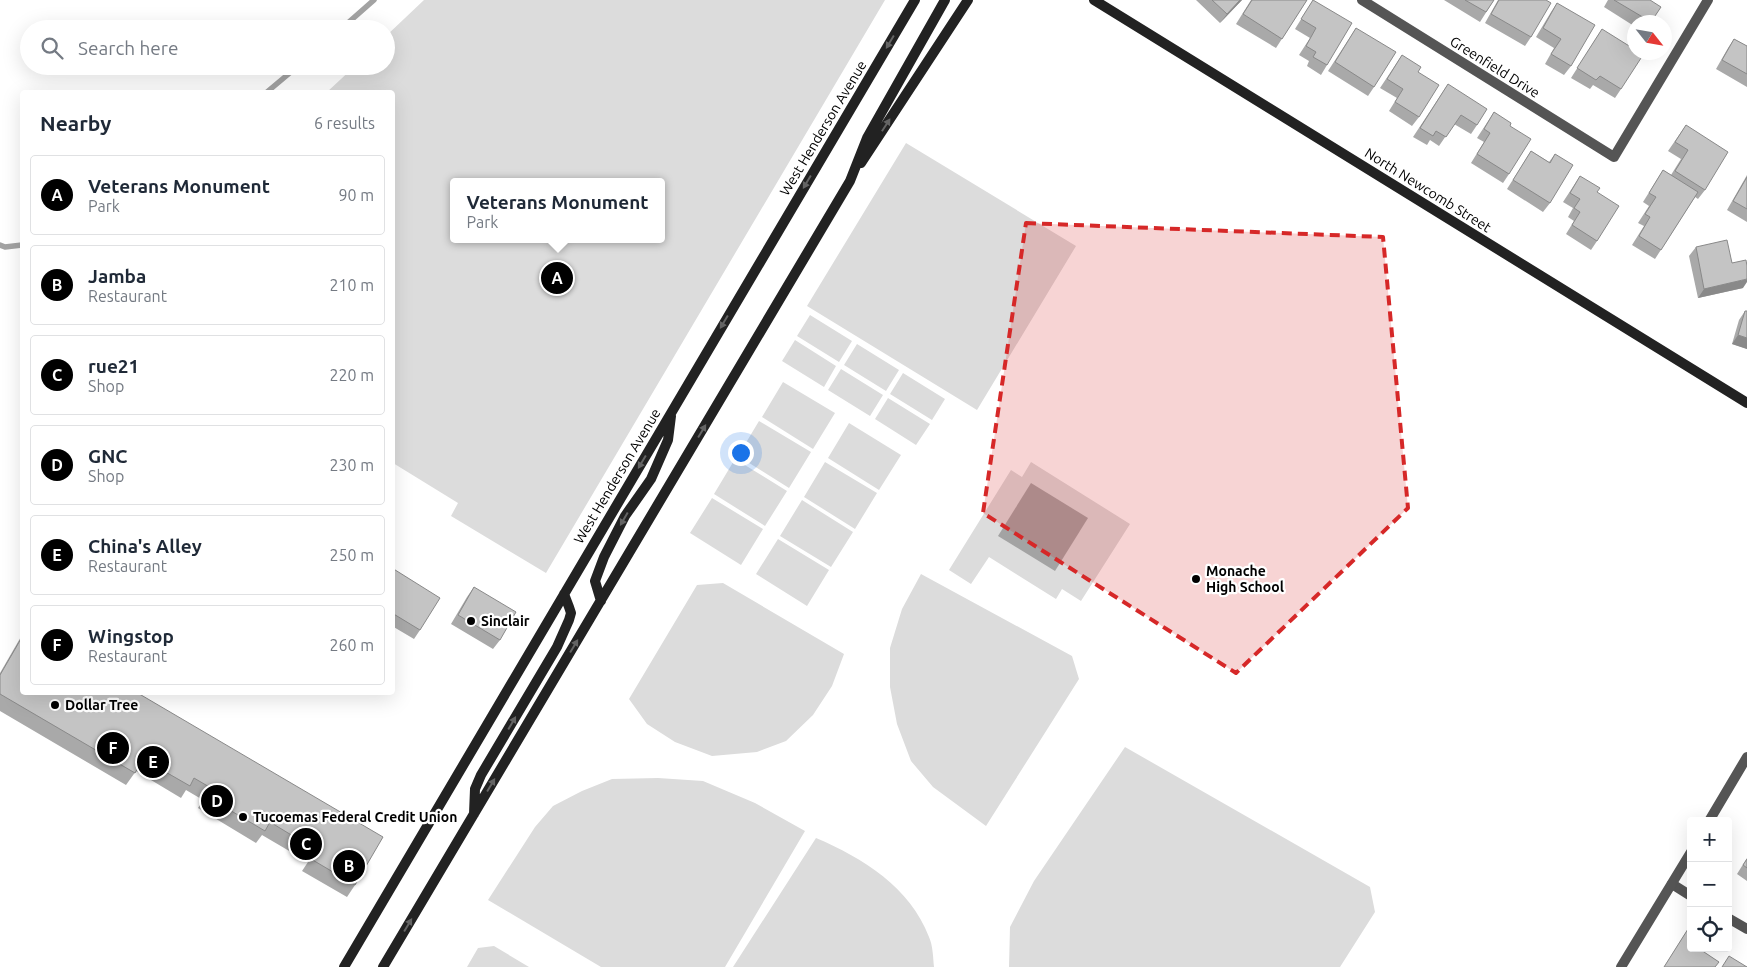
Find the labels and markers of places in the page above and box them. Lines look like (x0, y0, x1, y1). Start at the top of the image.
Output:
pin: A (541, 259, 573, 297)
place label: Monache High School (1206, 563, 1284, 595)
marker: Monache High School (1190, 573, 1202, 585)
place label: Sinclair (481, 613, 530, 629)
marker: Sinclair (465, 615, 477, 627)
place label: Dollar Tree (65, 697, 138, 713)
marker: Dollar Tree (49, 699, 61, 711)
pin: F (97, 729, 129, 767)
pin: E (137, 743, 169, 781)
pin: D (201, 782, 233, 820)
place label: Tucoemas Federal Credit Union (253, 809, 457, 825)
marker: Tucoemas Federal Credit Union (237, 811, 249, 823)
pin: C (290, 825, 322, 863)
pin: B (333, 847, 365, 885)

